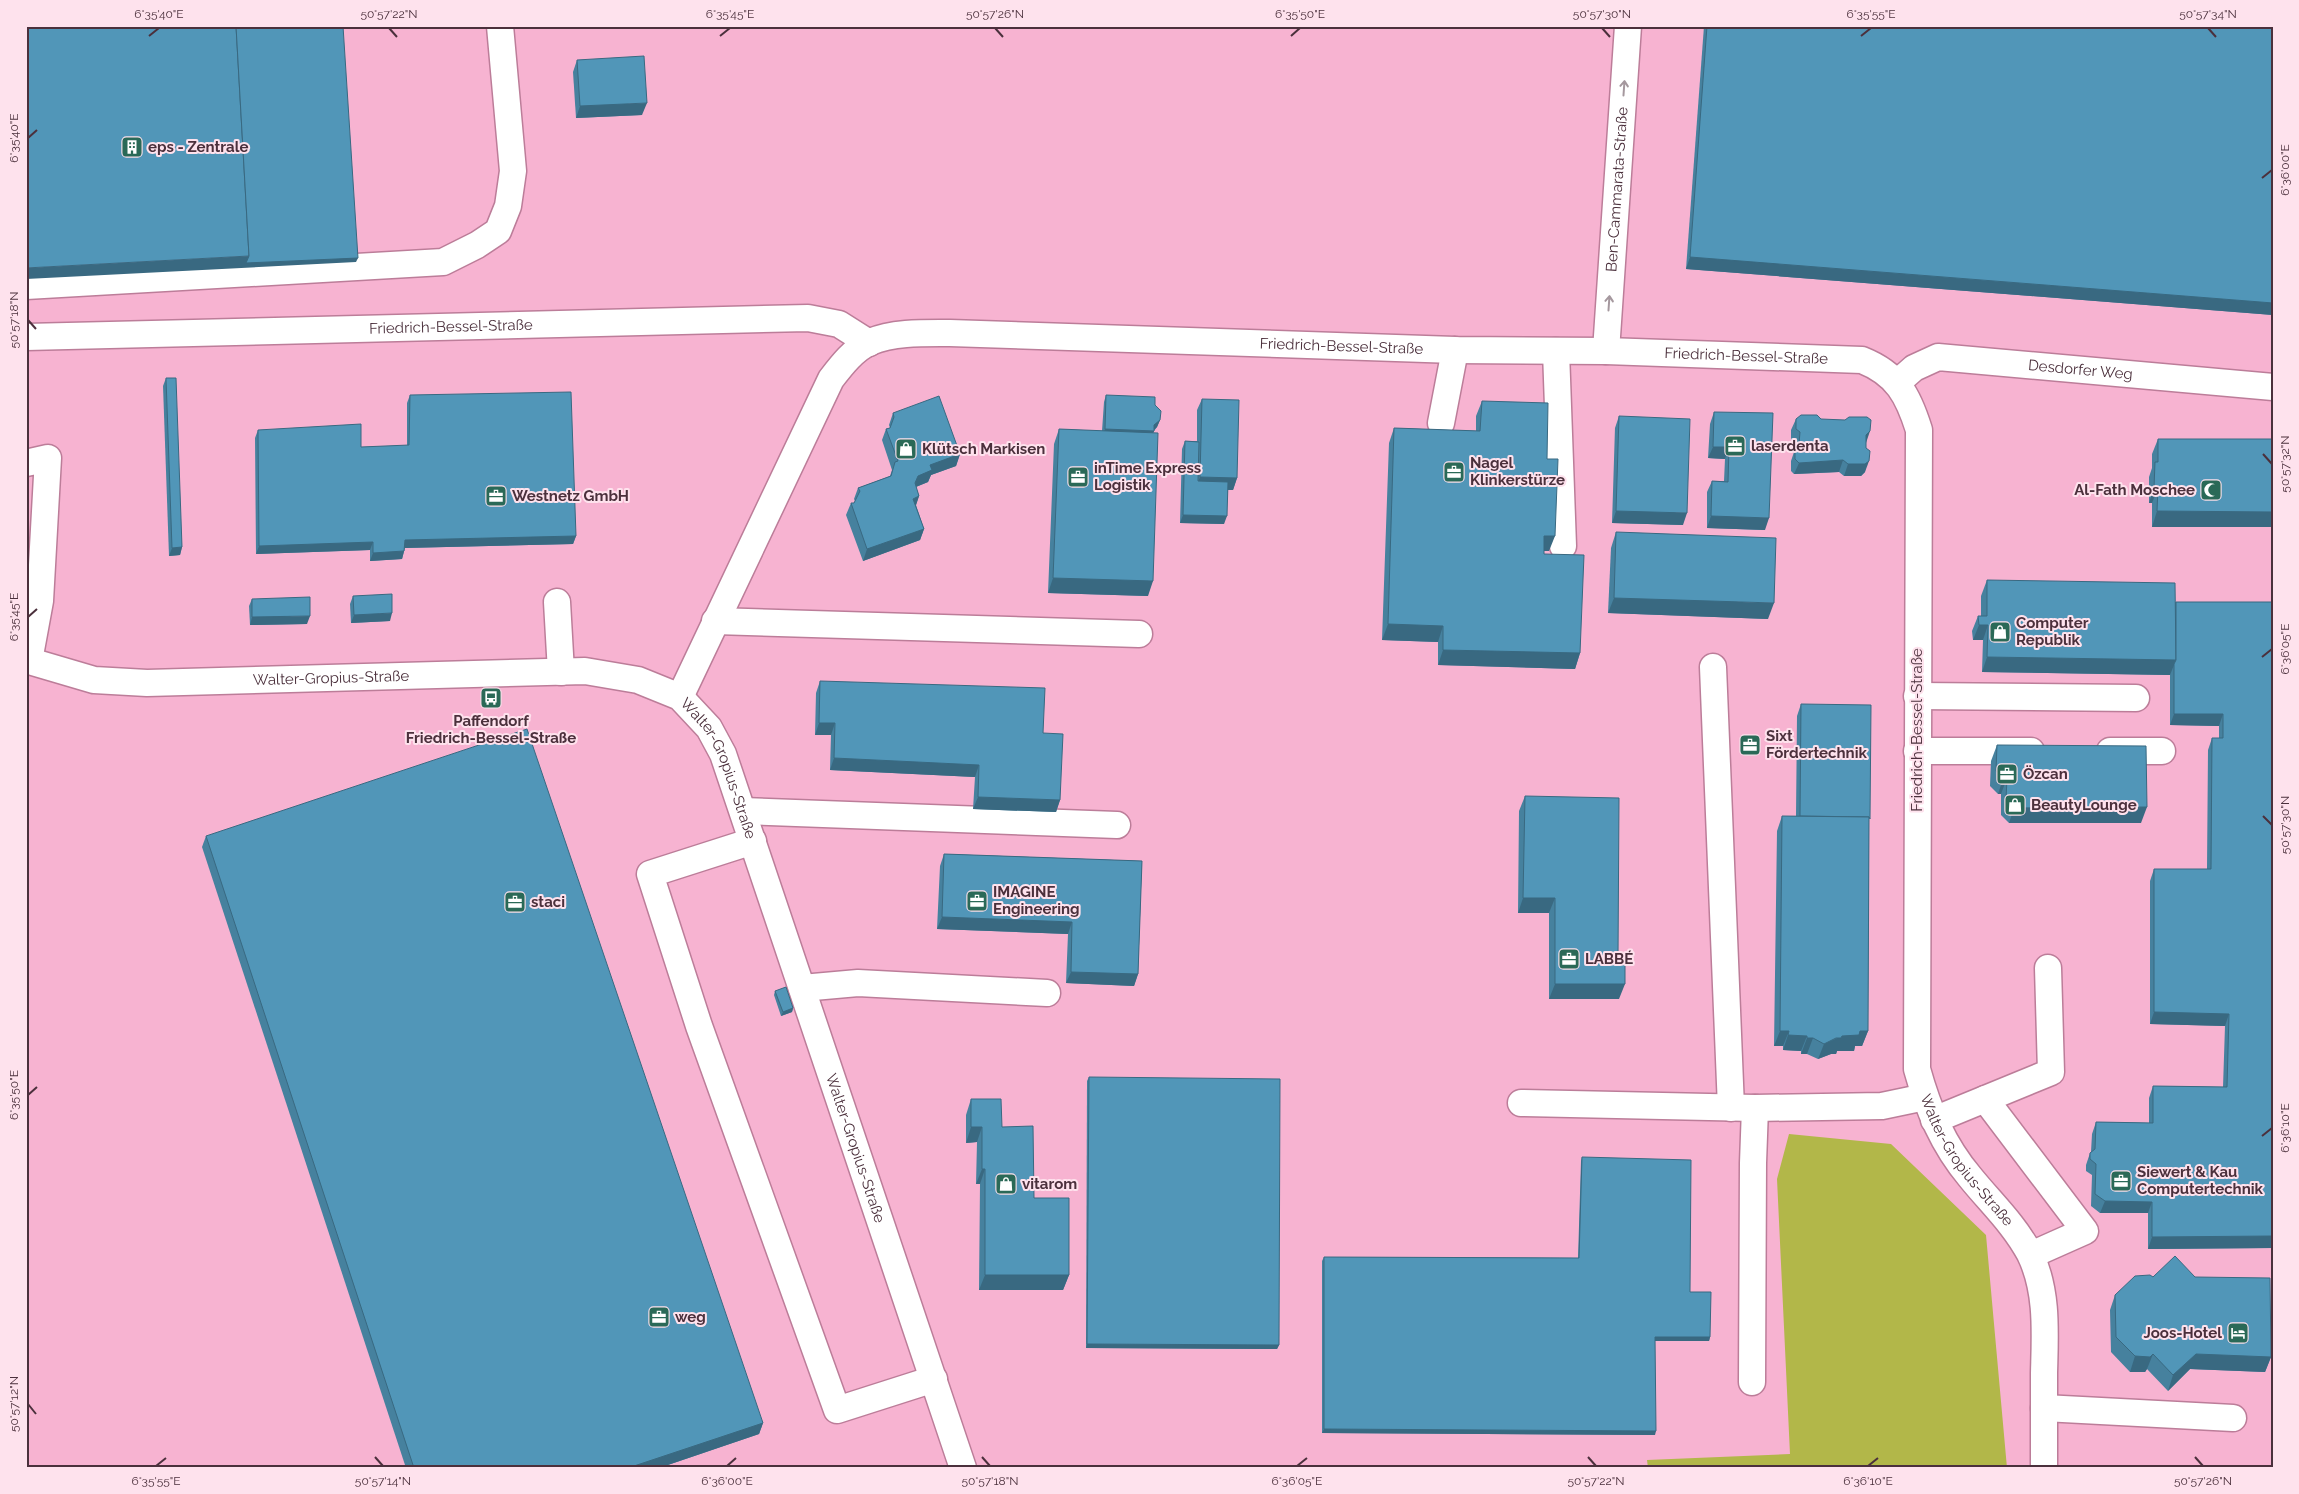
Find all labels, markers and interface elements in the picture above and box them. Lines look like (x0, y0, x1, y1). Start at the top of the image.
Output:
text: 6°35'40"E (134, 7, 184, 21)
text: 50°57'22"N (360, 7, 418, 21)
text: 6°35'45"E (706, 7, 754, 21)
text: 50°57'26"N (966, 7, 1024, 21)
text: 6°35'50"E (1275, 7, 1325, 21)
text: 50°57'30"N (1573, 7, 1631, 21)
text: 6°35'55"E (1846, 7, 1896, 21)
text: 50°57'34"N (2179, 7, 2237, 21)
one-way arrow (1619, 81, 1628, 97)
street label: Ben-Cammarata-Straße (1602, 106, 1632, 273)
text: 6°35'40"E (7, 113, 21, 163)
building icon: eps - Zentrale (120, 135, 144, 159)
place label: eps - Zentrale (148, 138, 248, 156)
text: 6°36'00"E (2278, 144, 2292, 196)
text: 50°57'18"N (7, 292, 21, 348)
one-way arrow (1605, 295, 1614, 311)
street label: Friedrich-Bessel-Straße (369, 316, 533, 338)
street label: Friedrich-Bessel-Straße (1259, 334, 1424, 358)
street label: Friedrich-Bessel-Straße (1664, 344, 1829, 368)
street label: Desdorfer Weg (2027, 356, 2133, 383)
office icon: laserdenta (1723, 434, 1747, 458)
text: 50°57'32"N (2278, 435, 2292, 493)
shop icon: Klütsch Markisen (894, 437, 918, 461)
place label: laserdenta (1751, 437, 1829, 455)
place label: Klütsch Markisen (922, 440, 1045, 458)
place label: Nagel Klinkerstürze (1470, 454, 1565, 489)
place label: inTime Express Logistik (1094, 459, 1201, 494)
office icon: Nagel Klinkerstürze (1442, 460, 1466, 484)
office icon: inTime Express Logistik (1066, 465, 1090, 489)
mosque icon: Al-Fath Moschee (2199, 478, 2223, 502)
place label: Al-Fath Moschee (2074, 481, 2195, 499)
office icon: Westnetz GmbH (484, 484, 508, 508)
place label: Westnetz GmbH (512, 487, 629, 505)
text: 6°35'45"E (7, 593, 21, 641)
place label: Computer Republik (2016, 614, 2089, 649)
shop icon: Computer Republik (1988, 620, 2012, 644)
text: 6°36'05"E (2278, 624, 2292, 674)
street label: Friedrich-Bessel-Straße (1908, 648, 1926, 812)
street label: Walter-Gropius-Straße (253, 667, 410, 689)
bus stop icon: Paffendorf Friedrich-Bessel-Straße (479, 686, 503, 710)
street label: Walter-Gropius-Straße (677, 694, 760, 841)
place label: Paffendorf Friedrich-Bessel-Straße (406, 712, 576, 747)
place label: Sixt Fördertechnik (1766, 727, 1867, 762)
office icon: Sixt Fördertechnik (1738, 733, 1762, 757)
office icon: Özcan (1995, 762, 2019, 786)
place label: Özcan (2023, 765, 2068, 783)
shop icon: BeautyLounge (2003, 793, 2027, 817)
place label: BeautyLounge (2031, 796, 2137, 814)
text: 50°57'30"N (2278, 796, 2292, 854)
place label: IMAGINE Engineering (993, 883, 1080, 918)
office icon: IMAGINE Engineering (965, 889, 989, 913)
office icon: staci (503, 890, 527, 914)
place label: staci (531, 893, 565, 911)
office icon: LABBÉ (1557, 947, 1581, 971)
place label: LABBÉ (1585, 950, 1633, 968)
text: 6°35'50"E (7, 1070, 21, 1120)
street label: Walter-Gropius-Straße (822, 1071, 889, 1225)
street label: Walter-Gropius-Straße (1916, 1092, 2017, 1230)
text: 6°36'10"E (2278, 1103, 2292, 1153)
place label: Siewert & Kau Computertechnik (2137, 1163, 2264, 1198)
office icon: Siewert & Kau Computertechnik (2109, 1169, 2133, 1193)
shop icon: vitarom (994, 1172, 1018, 1196)
place label: vitarom (1022, 1175, 1077, 1193)
office icon: weg (647, 1305, 671, 1329)
place label: weg (675, 1308, 706, 1326)
hotel icon: Joos-Hotel (2226, 1321, 2250, 1345)
place label: Joos-Hotel (2143, 1324, 2222, 1342)
text: 50°57'12"N (7, 1376, 21, 1432)
text: 6°35'55"E (131, 1474, 181, 1488)
text: 50°57'14"N (355, 1474, 411, 1488)
text: 6°36'00"E (701, 1474, 753, 1488)
text: 50°57'18"N (962, 1474, 1018, 1488)
text: 6°36'05"E (1272, 1474, 1322, 1488)
text: 50°57'22"N (1567, 1474, 1625, 1488)
text: 6°36'10"E (1843, 1474, 1893, 1488)
text: 50°57'26"N (2174, 1474, 2232, 1488)

